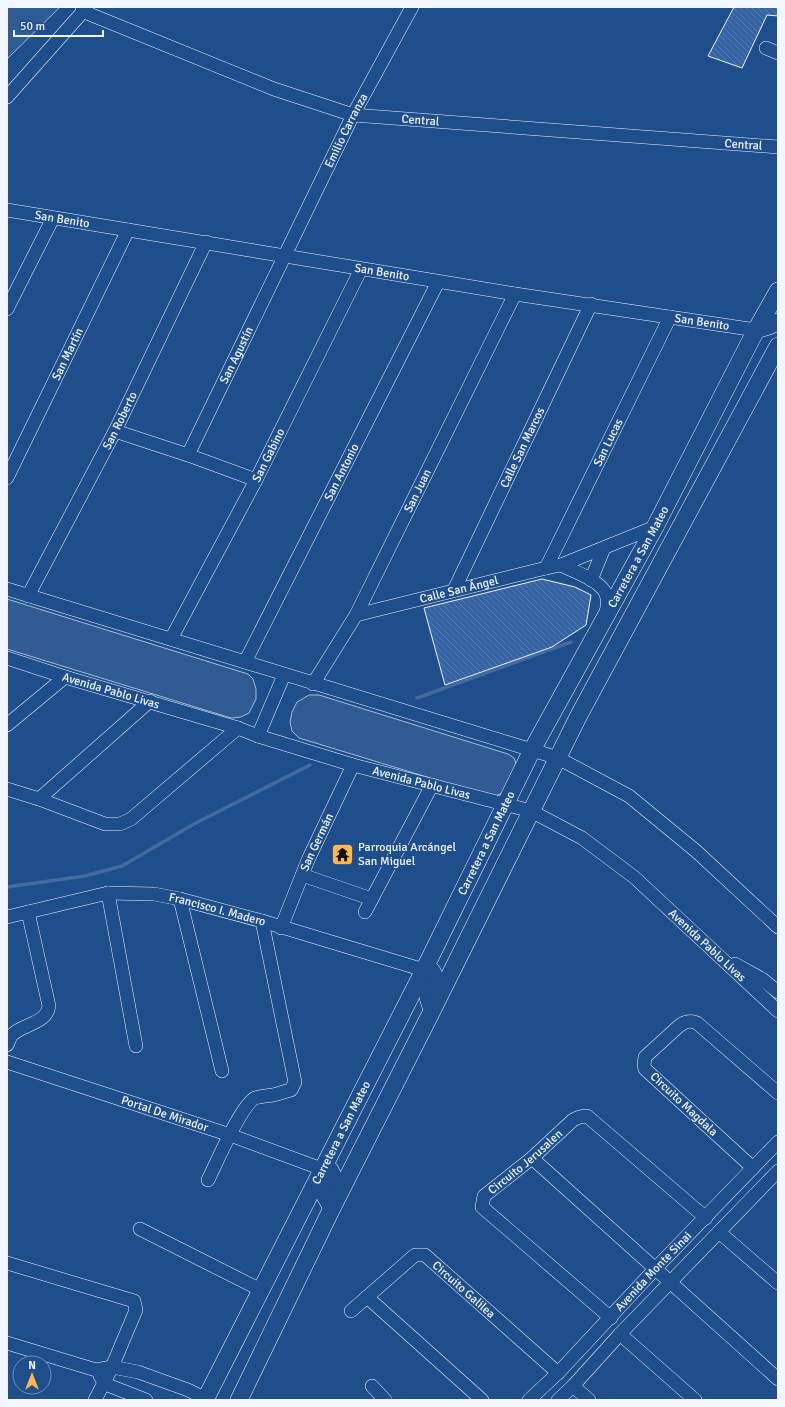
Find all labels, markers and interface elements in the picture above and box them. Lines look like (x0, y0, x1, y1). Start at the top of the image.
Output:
scale bar (14, 12, 103, 38)
text: 50 m (20, 19, 45, 34)
street label: Emilio Carranza (322, 91, 371, 170)
street label: Central (401, 112, 440, 130)
street label: Central (724, 136, 763, 154)
street label: San Benito (34, 208, 91, 232)
street label: San Benito (353, 261, 410, 284)
street label: San Benito (673, 311, 730, 334)
street label: San Agustín (217, 324, 257, 386)
street label: San Martín (49, 326, 87, 383)
street label: San Roberto (100, 389, 141, 452)
street label: Calle San Marcos (497, 405, 548, 491)
street label: San Lucas (590, 416, 627, 469)
street label: San Gabino (249, 426, 288, 485)
street label: San Antonio (321, 441, 363, 503)
street label: San Juan (401, 467, 435, 515)
street label: Carretera a San Mateo (605, 504, 672, 611)
street label: Calle San Ángel (418, 573, 500, 607)
street label: Avenida Pablo Livas (60, 670, 161, 712)
street label: Avenida Pablo Livas (371, 763, 472, 803)
street label: Carretera a San Mateo (455, 789, 519, 898)
street label: San Germán (297, 811, 337, 873)
place label: Parroquia Arcángel San Miguel (358, 840, 456, 869)
temple icon: Parroquia Arcángel San Miguel (330, 841, 356, 867)
street label: Francisco I. Madero (168, 890, 268, 930)
street label: Avenida Pablo Livas (665, 906, 749, 985)
street label: Circuito Magdala (647, 1069, 721, 1140)
street label: Carretera a San Mateo (309, 1079, 374, 1187)
street label: Portal De Mirador (119, 1093, 211, 1136)
street label: Circuito Jerusalen (485, 1126, 566, 1198)
street label: Avenida Monte Sinai (612, 1229, 695, 1315)
street label: Circuito Galilea (429, 1258, 498, 1322)
north arrow (12, 1355, 52, 1395)
text: N (28, 1359, 36, 1372)

